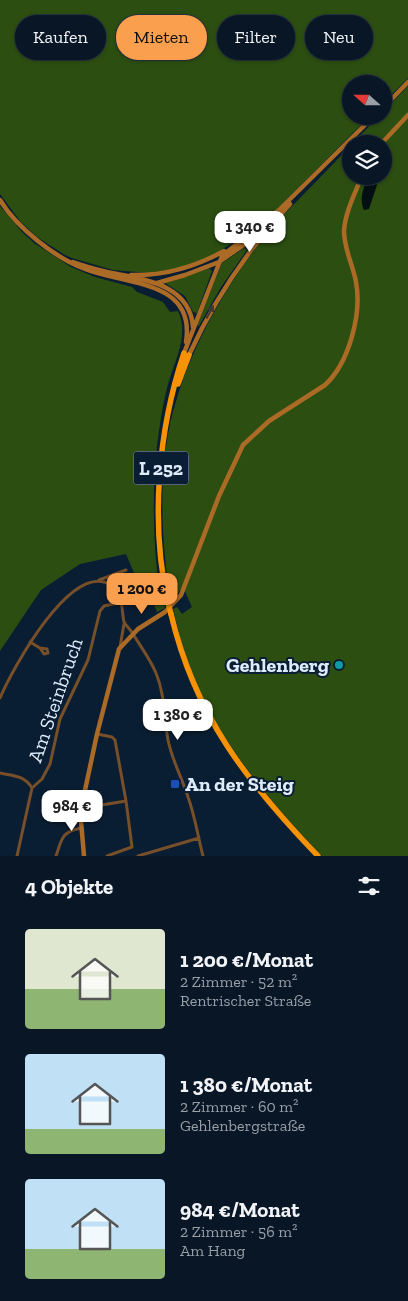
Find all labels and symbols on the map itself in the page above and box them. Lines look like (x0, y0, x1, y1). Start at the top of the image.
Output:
north arrow (342, 75, 392, 125)
pin: 1 340 € (204, 210, 296, 253)
one-way arrow (206, 305, 215, 318)
road number: L 252 (134, 452, 188, 484)
pin: 1 200 € (96, 572, 188, 615)
street label: Am Steinbruch (22, 634, 88, 765)
place label: Gehlenberg (226, 653, 330, 677)
marker: Gehlenberg (333, 659, 345, 671)
pin: 1 380 € (132, 698, 224, 741)
place label: An der Steig (185, 772, 294, 796)
marker: An der Steig (169, 778, 181, 790)
pin: 984 € (37, 790, 107, 832)

